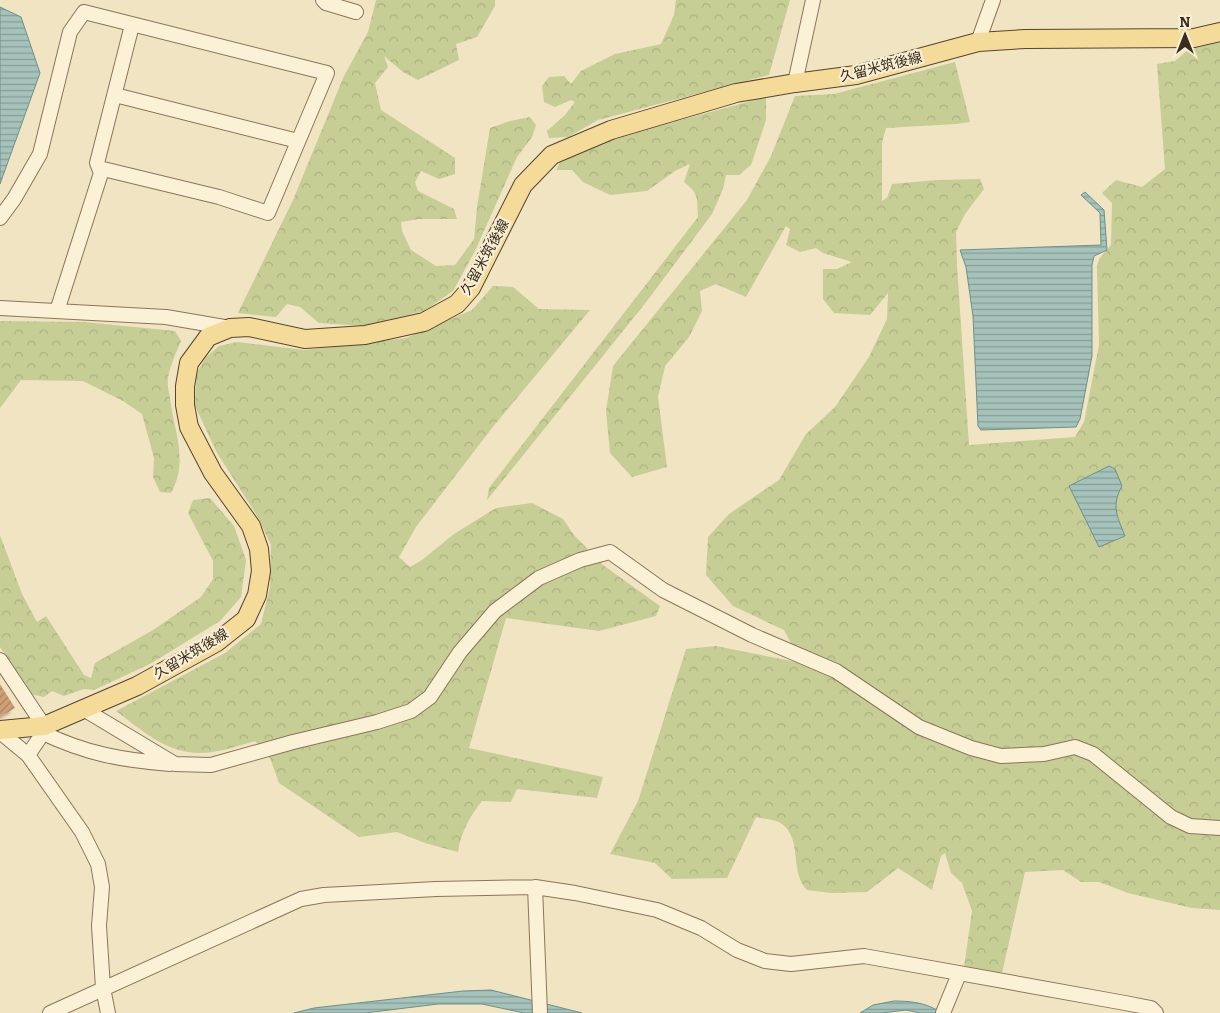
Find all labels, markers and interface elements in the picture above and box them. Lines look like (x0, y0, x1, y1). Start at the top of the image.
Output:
north arrow (1160, 10, 1210, 60)
text: N (1180, 14, 1191, 31)
street label: 久留米筑後線 (838, 49, 924, 85)
street label: 久留米筑後線 (457, 216, 513, 298)
street label: 久留米筑後線 (151, 625, 231, 683)

